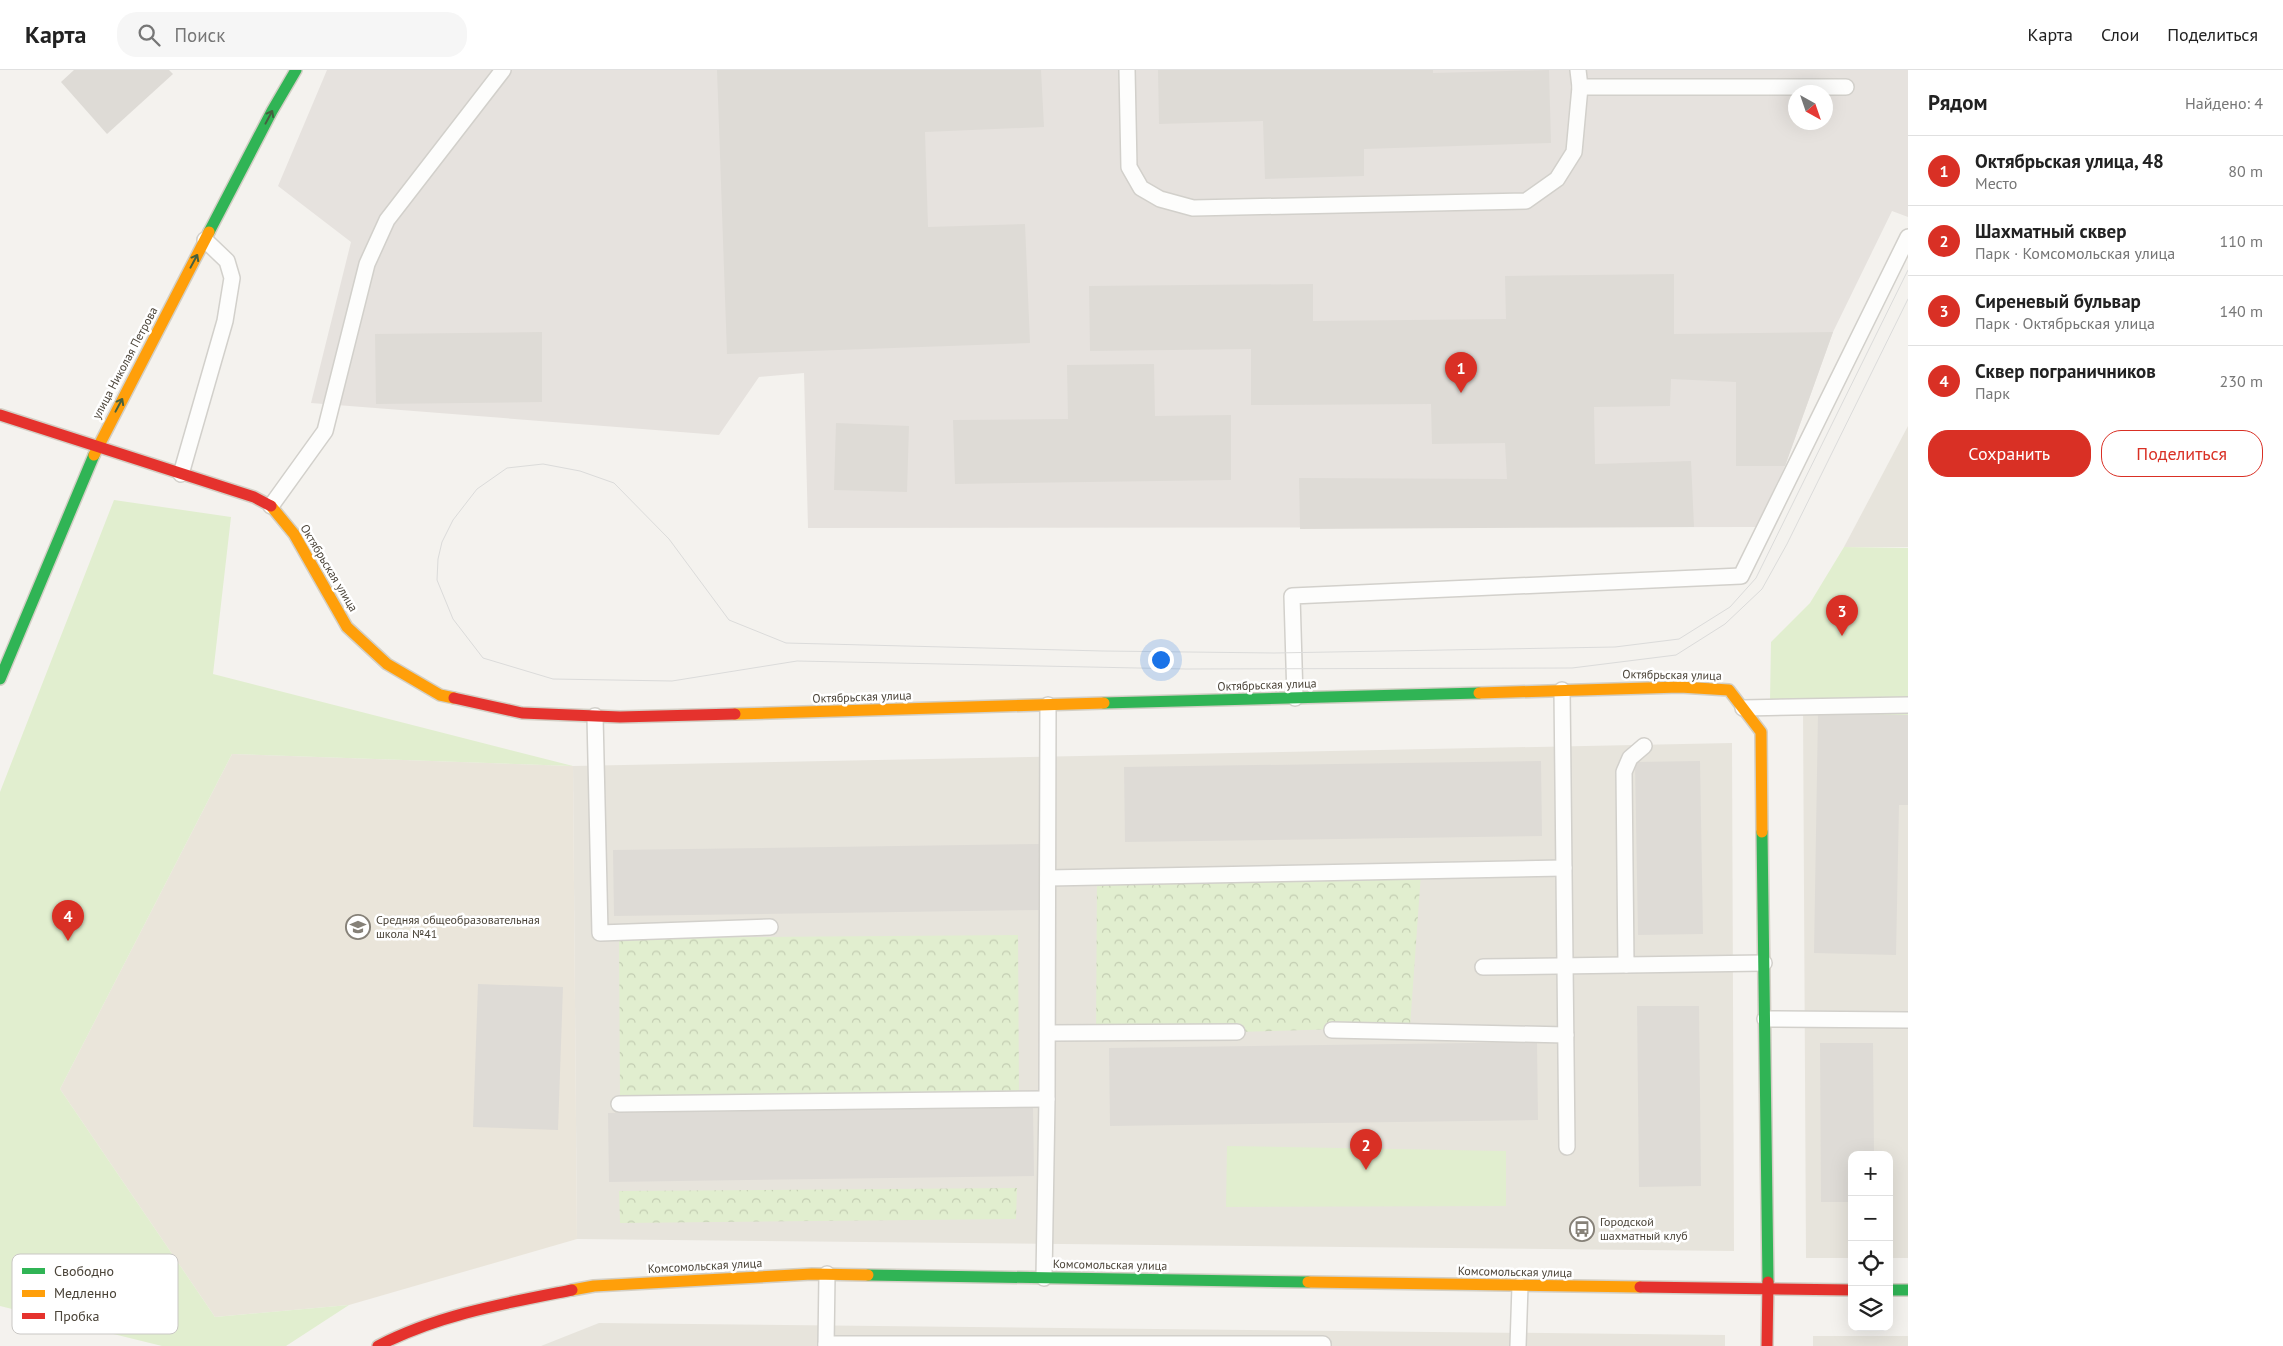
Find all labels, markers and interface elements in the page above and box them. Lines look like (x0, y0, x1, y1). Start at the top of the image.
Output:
search box (117, 12, 467, 57)
text: Карта (25, 19, 87, 50)
icon: search (135, 21, 163, 49)
text: Поиск (175, 23, 225, 47)
text: Карта (2028, 23, 2073, 46)
text: Слои (2101, 23, 2139, 46)
text: Поделиться (2167, 23, 2258, 46)
north arrow (1788, 85, 1833, 130)
text: Рядом (1928, 89, 1987, 116)
text: Найдено: 4 (2185, 93, 2263, 113)
one-way arrow (264, 109, 274, 124)
text: Октябрьская улица, 48 (1975, 149, 2164, 173)
text: 1 (1939, 161, 1949, 181)
text: 80 m (2228, 161, 2263, 181)
text: Место (1975, 173, 2017, 193)
text: Шахматный сквер (1975, 219, 2127, 243)
text: 2 (1939, 231, 1949, 251)
text: 110 m (2220, 231, 2263, 251)
text: Парк · Комсомольская улица (1975, 243, 2175, 263)
one-way arrow (189, 253, 199, 268)
text: Сиреневый бульвар (1975, 289, 2141, 313)
text: 3 (1939, 301, 1949, 321)
text: 140 m (2220, 301, 2263, 321)
street label: улица Николая Петрова (89, 304, 161, 421)
text: Парк · Октябрьская улица (1975, 313, 2155, 333)
pin: 1 (1445, 352, 1477, 393)
text: Сквер пограничников (1975, 359, 2156, 383)
text: 4 (1939, 371, 1949, 391)
text: 230 m (2220, 371, 2263, 391)
text: Парк (1975, 383, 2010, 403)
one-way arrow (115, 398, 124, 413)
button: Сохранить (1928, 430, 2091, 477)
button: Поделиться (2101, 430, 2263, 477)
street label: Октябрьская улица (297, 521, 361, 614)
pin: 3 (1826, 595, 1858, 636)
your location (1148, 647, 1174, 673)
street label: Октябрьская улица (1622, 666, 1722, 683)
street label: Октябрьская улица (1217, 675, 1317, 694)
street label: Октябрьская улица (812, 687, 912, 706)
pin: 4 (52, 900, 84, 941)
place label: Средняя общеобразовательная школа №41 (376, 912, 540, 941)
school or university icon: Средняя общеобразовательная школа №41 (345, 914, 371, 940)
pin: 2 (1350, 1129, 1382, 1170)
map controls (1848, 1151, 1893, 1331)
button: + (1848, 1151, 1893, 1196)
button: − (1848, 1196, 1893, 1241)
place label: Городской шахматный клуб (1600, 1214, 1688, 1243)
bus stop icon: Городской шахматный клуб (1569, 1216, 1595, 1242)
button: locate (1848, 1241, 1893, 1286)
legend (12, 1254, 178, 1334)
street label: Комсомольская улица (647, 1255, 763, 1276)
street label: Комсомольская улица (1053, 1256, 1167, 1273)
text: Свободно (54, 1262, 114, 1280)
street label: Комсомольская улица (1458, 1263, 1572, 1280)
text: Медленно (54, 1284, 117, 1302)
button: layers (1848, 1286, 1893, 1331)
text: Пробка (54, 1307, 99, 1325)

